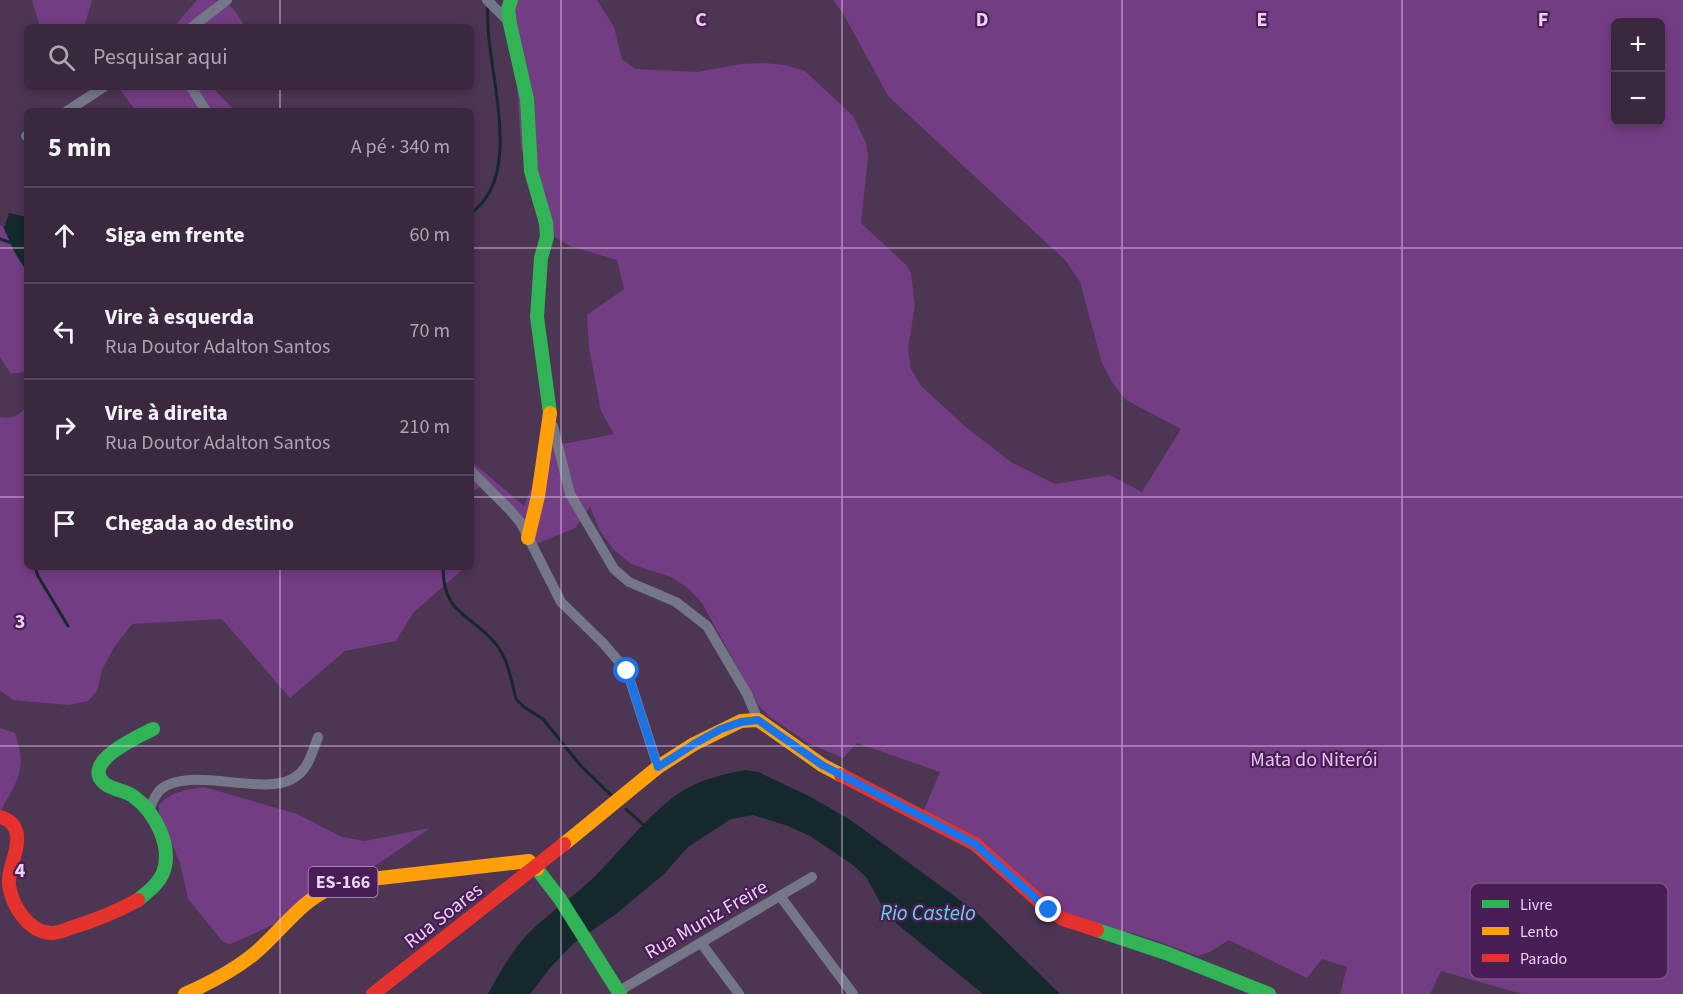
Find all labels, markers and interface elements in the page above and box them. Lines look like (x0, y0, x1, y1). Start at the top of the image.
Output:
text: C (695, 6, 707, 34)
text: D (976, 6, 988, 34)
text: E (1257, 6, 1267, 34)
text: F (1538, 6, 1548, 34)
map controls (1611, 18, 1665, 126)
button: + (1611, 18, 1665, 72)
search box (24, 24, 474, 90)
icon: search (45, 41, 78, 74)
text: Pesquisar aqui (93, 41, 228, 73)
button: − (1611, 72, 1665, 126)
text: 5 min (48, 129, 111, 166)
text: A pé · 340 m (351, 133, 450, 161)
icon: ahead (48, 219, 81, 252)
text: Siga em frente (105, 219, 245, 251)
text: 60 m (410, 221, 450, 249)
text: Vire à esquerda (105, 301, 254, 333)
icon: left (48, 315, 81, 348)
text: 70 m (410, 317, 450, 345)
text: Rua Doutor Adalton Santos (105, 333, 330, 361)
text: Vire à direita (105, 397, 228, 429)
icon: right (48, 411, 81, 444)
text: 210 m (400, 413, 450, 441)
text: Rua Doutor Adalton Santos (105, 429, 330, 457)
icon: arrive (48, 507, 81, 540)
text: Chegada ao destino (105, 507, 294, 539)
text: 3 (15, 608, 25, 636)
route start (613, 657, 639, 683)
park label: Mata do Niterói (1250, 746, 1378, 774)
text: 4 (15, 857, 26, 885)
road number: ES-166 (308, 867, 378, 897)
street label: Rua Muniz Freire (640, 873, 773, 966)
street label: Rua Soares (398, 876, 489, 955)
legend (1470, 883, 1668, 979)
text: Livre (1520, 894, 1553, 916)
route end (1035, 896, 1061, 922)
water label: Rio Castelo (880, 898, 976, 928)
text: Lento (1520, 921, 1558, 943)
text: Parado (1520, 948, 1567, 970)

